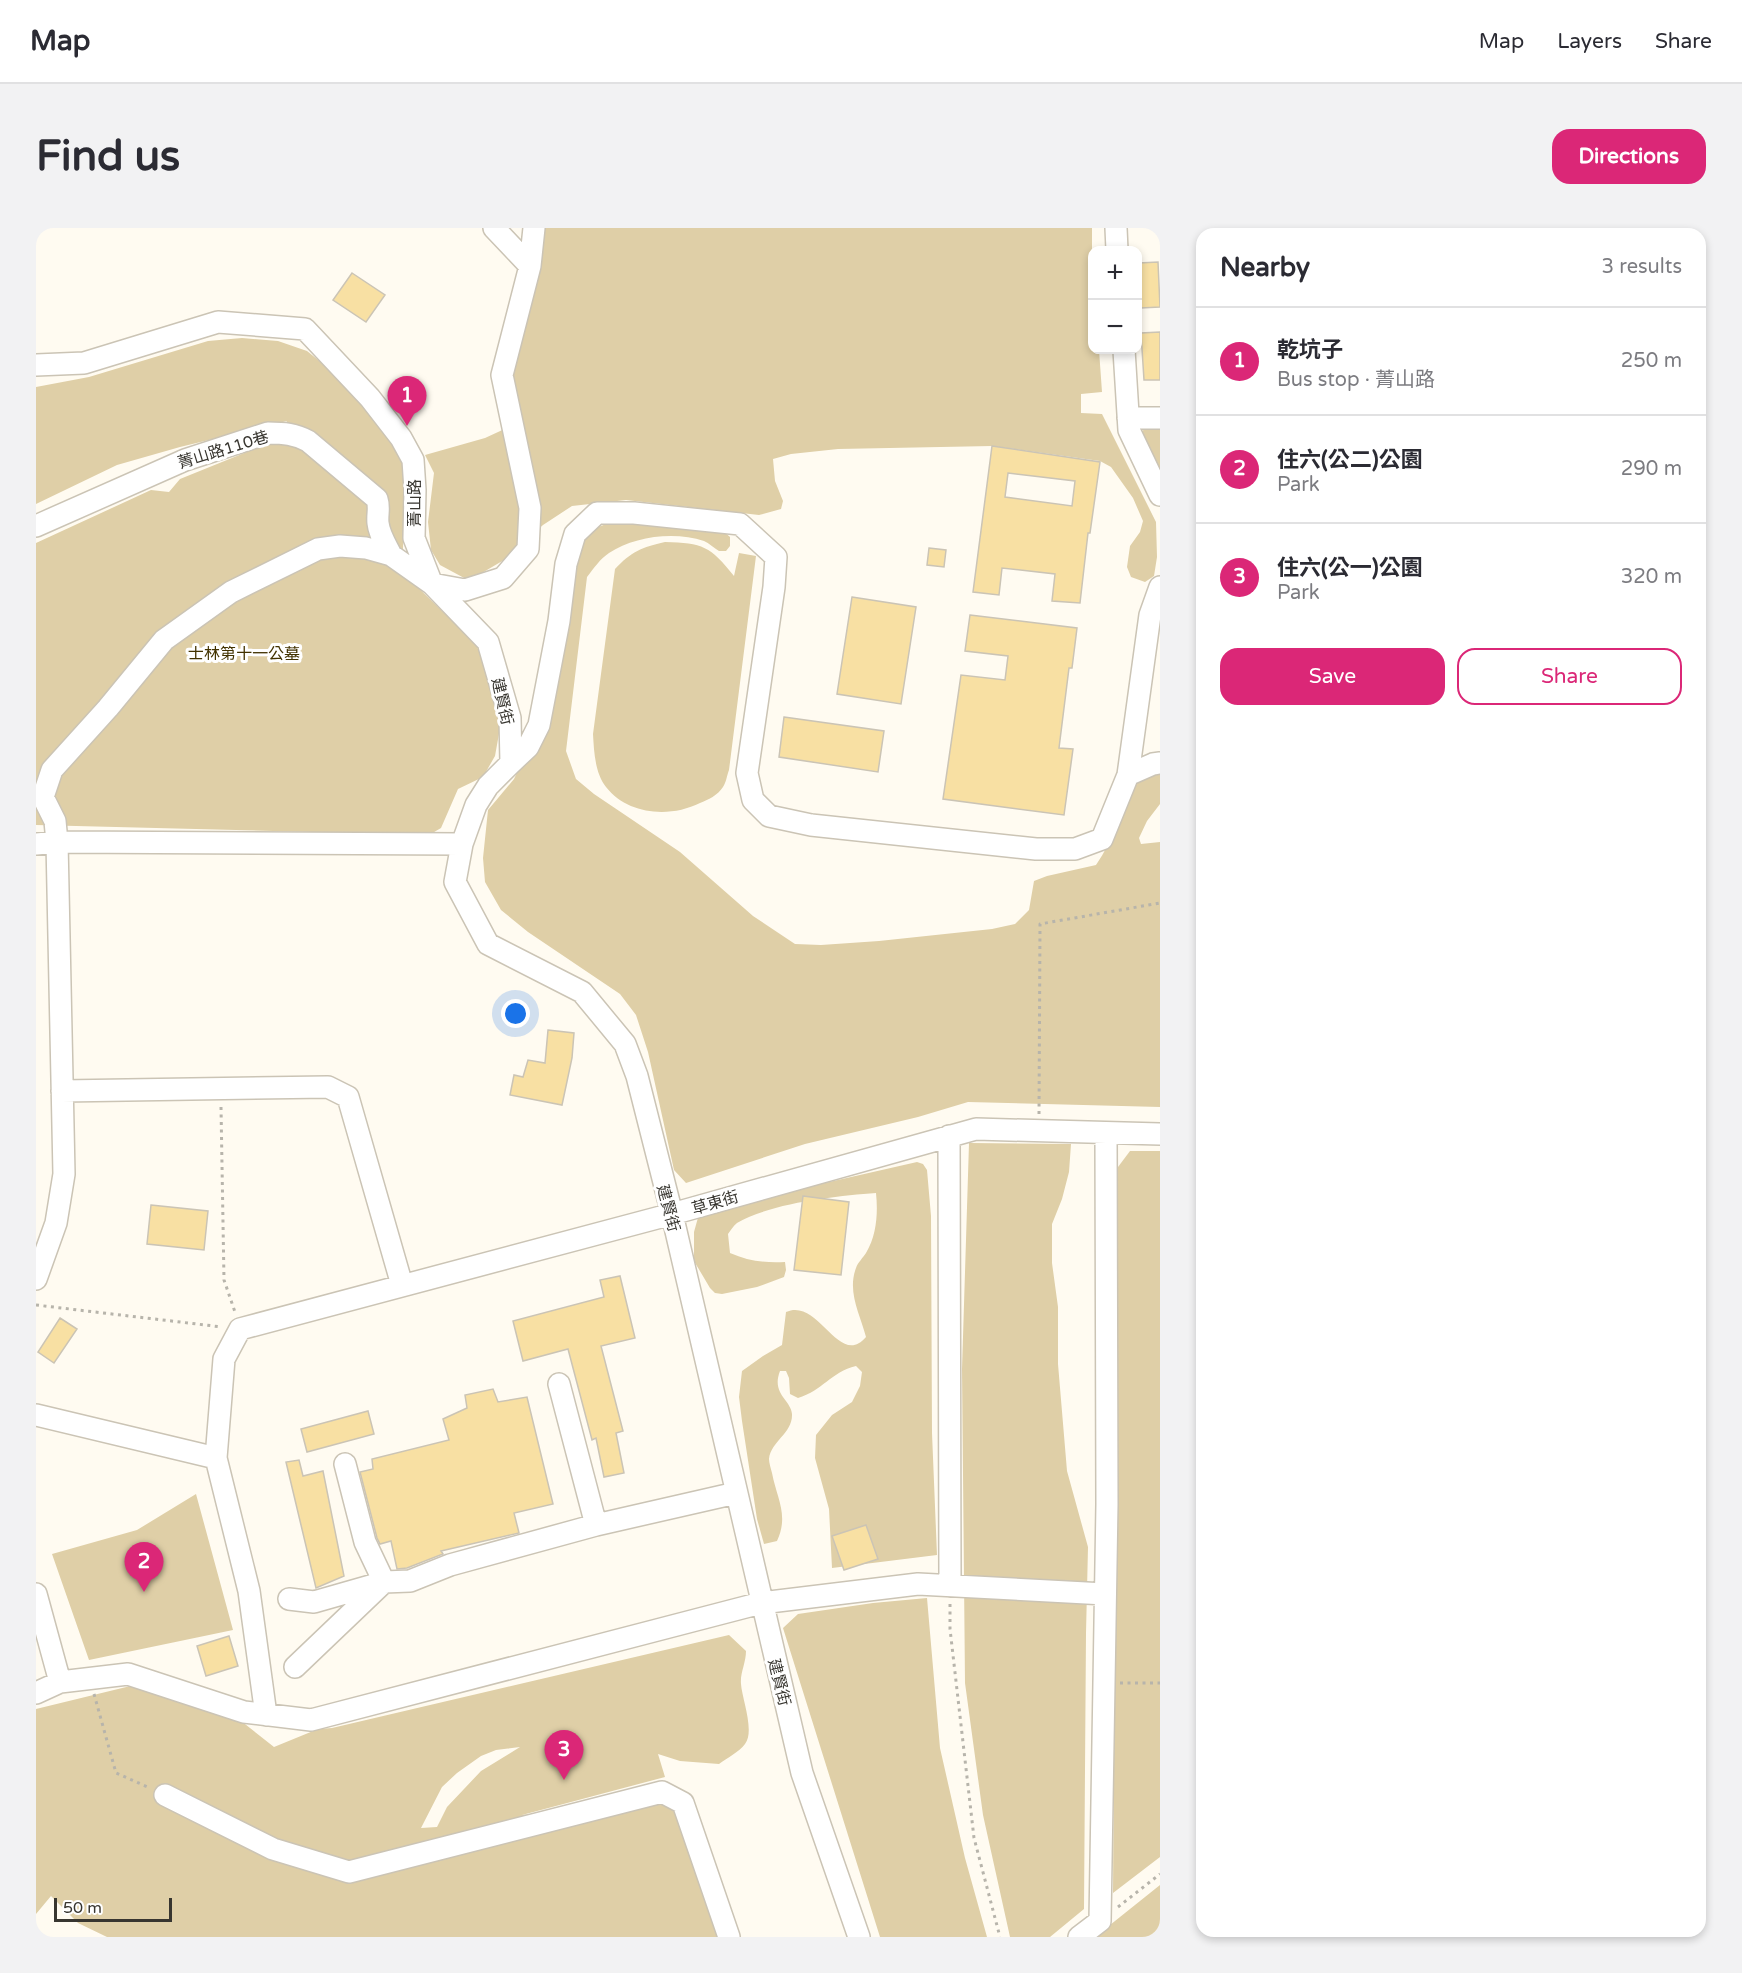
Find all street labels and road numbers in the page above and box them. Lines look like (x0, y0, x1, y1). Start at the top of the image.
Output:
street label: 菁山路110巷 (175, 427, 271, 473)
street label: 菁山路 (405, 479, 425, 527)
street label: 建賢街 (487, 676, 517, 727)
street label: 建賢街 (652, 1182, 684, 1234)
street label: 草東街 (689, 1187, 741, 1219)
street label: 建賢街 (764, 1657, 795, 1708)

